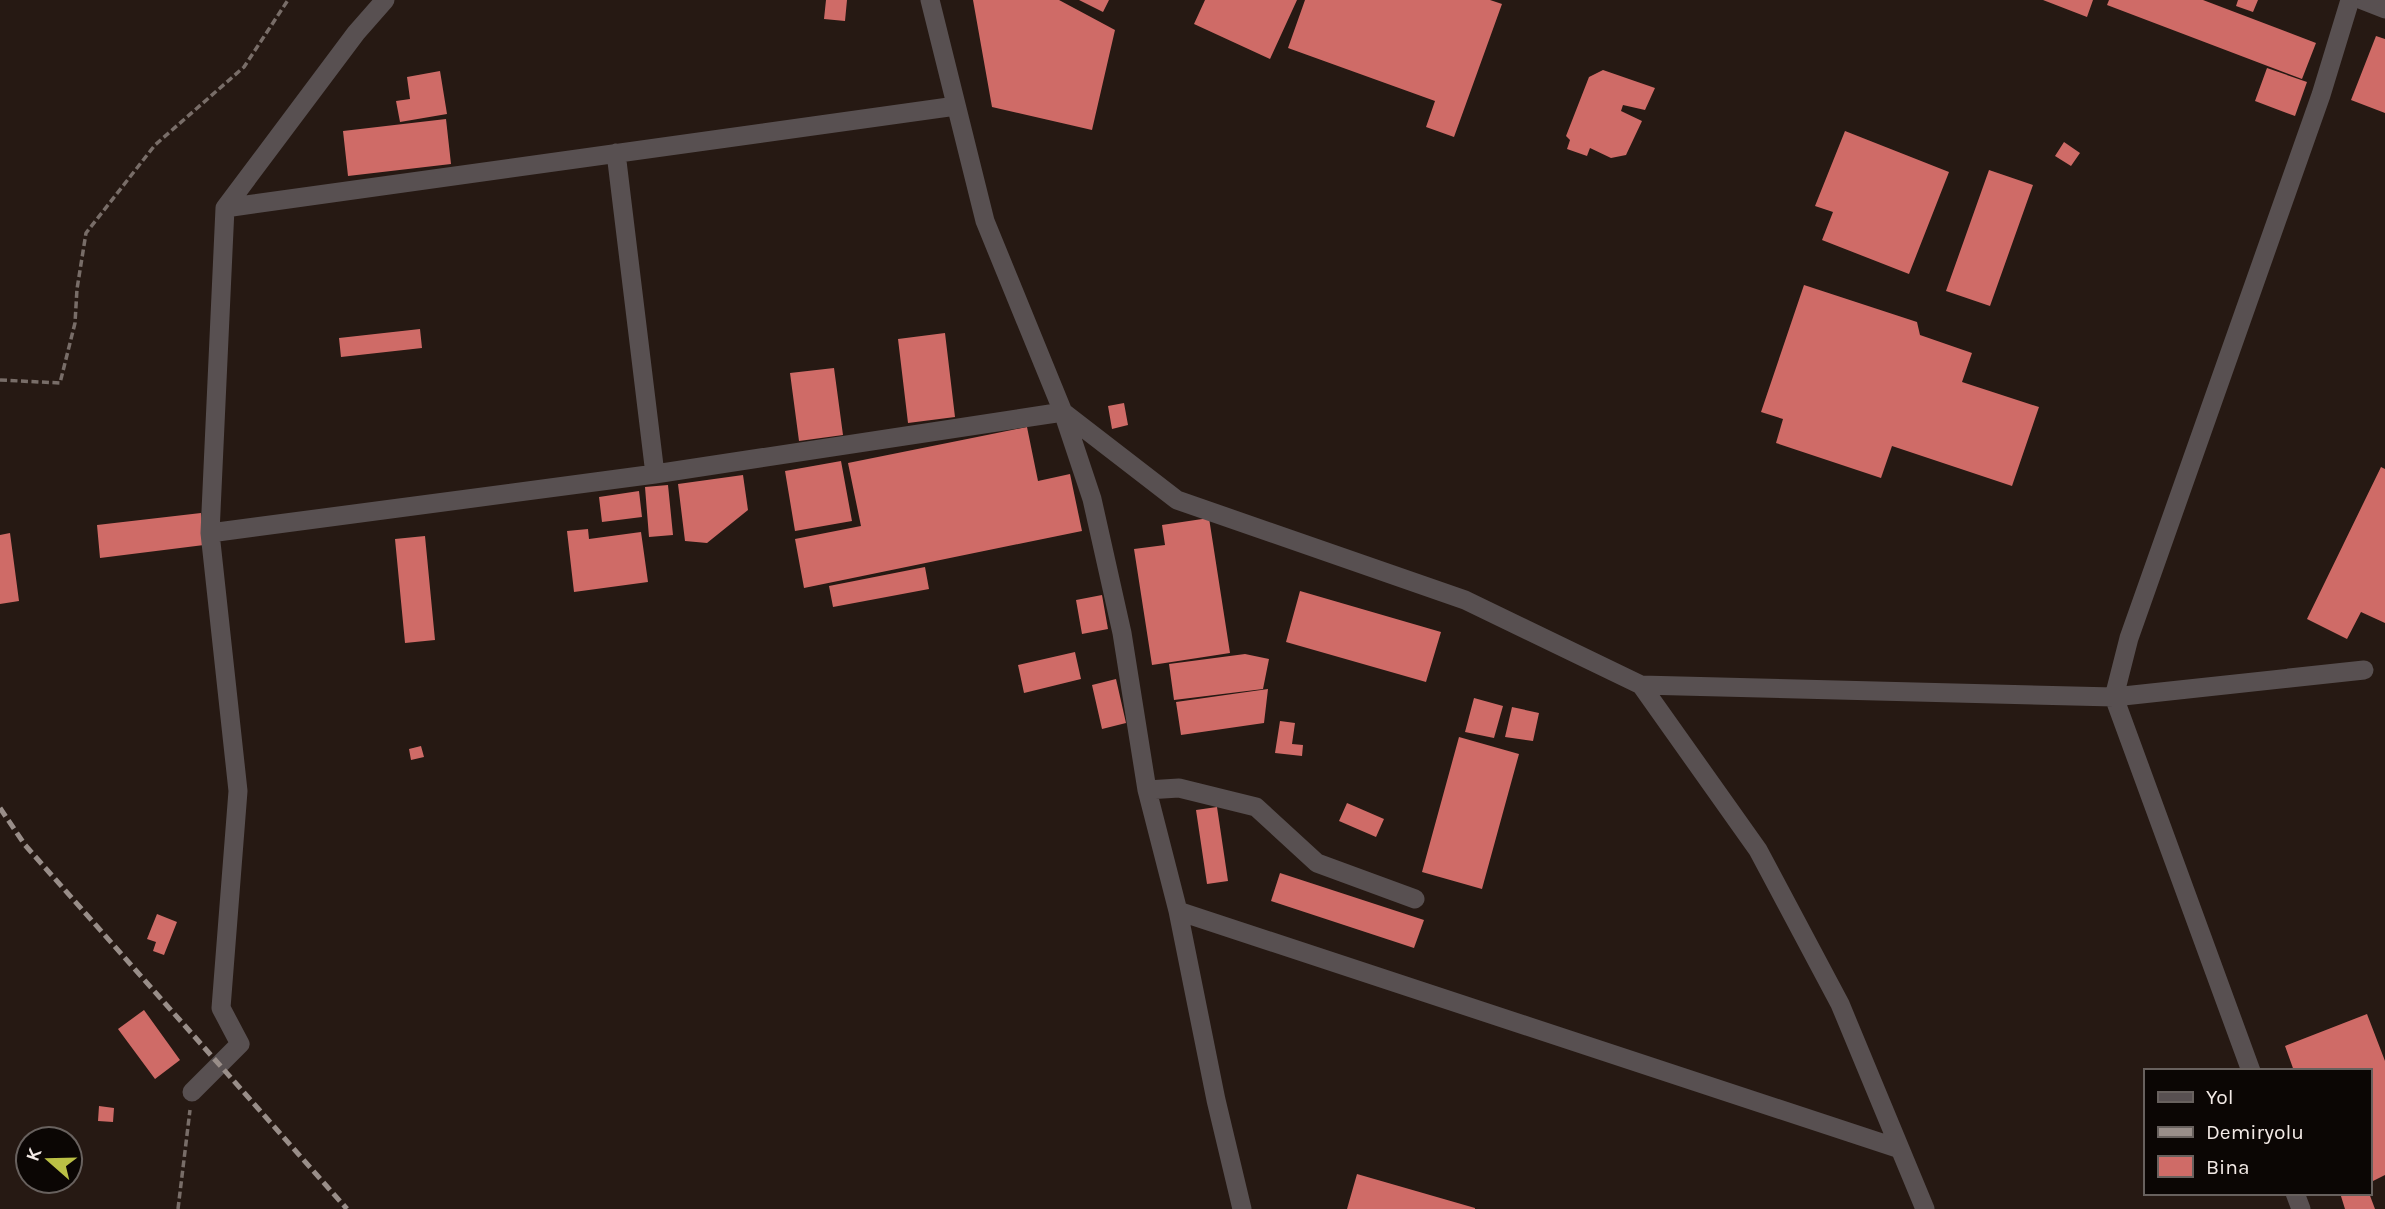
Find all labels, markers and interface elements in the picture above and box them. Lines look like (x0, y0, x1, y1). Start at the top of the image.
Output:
legend (2144, 1069, 2371, 1195)
text: Yol (2206, 1085, 2234, 1109)
text: Demiryolu (2206, 1120, 2304, 1144)
north arrow (14, 1125, 84, 1195)
text: K (22, 1144, 47, 1164)
text: Bina (2206, 1155, 2250, 1179)

